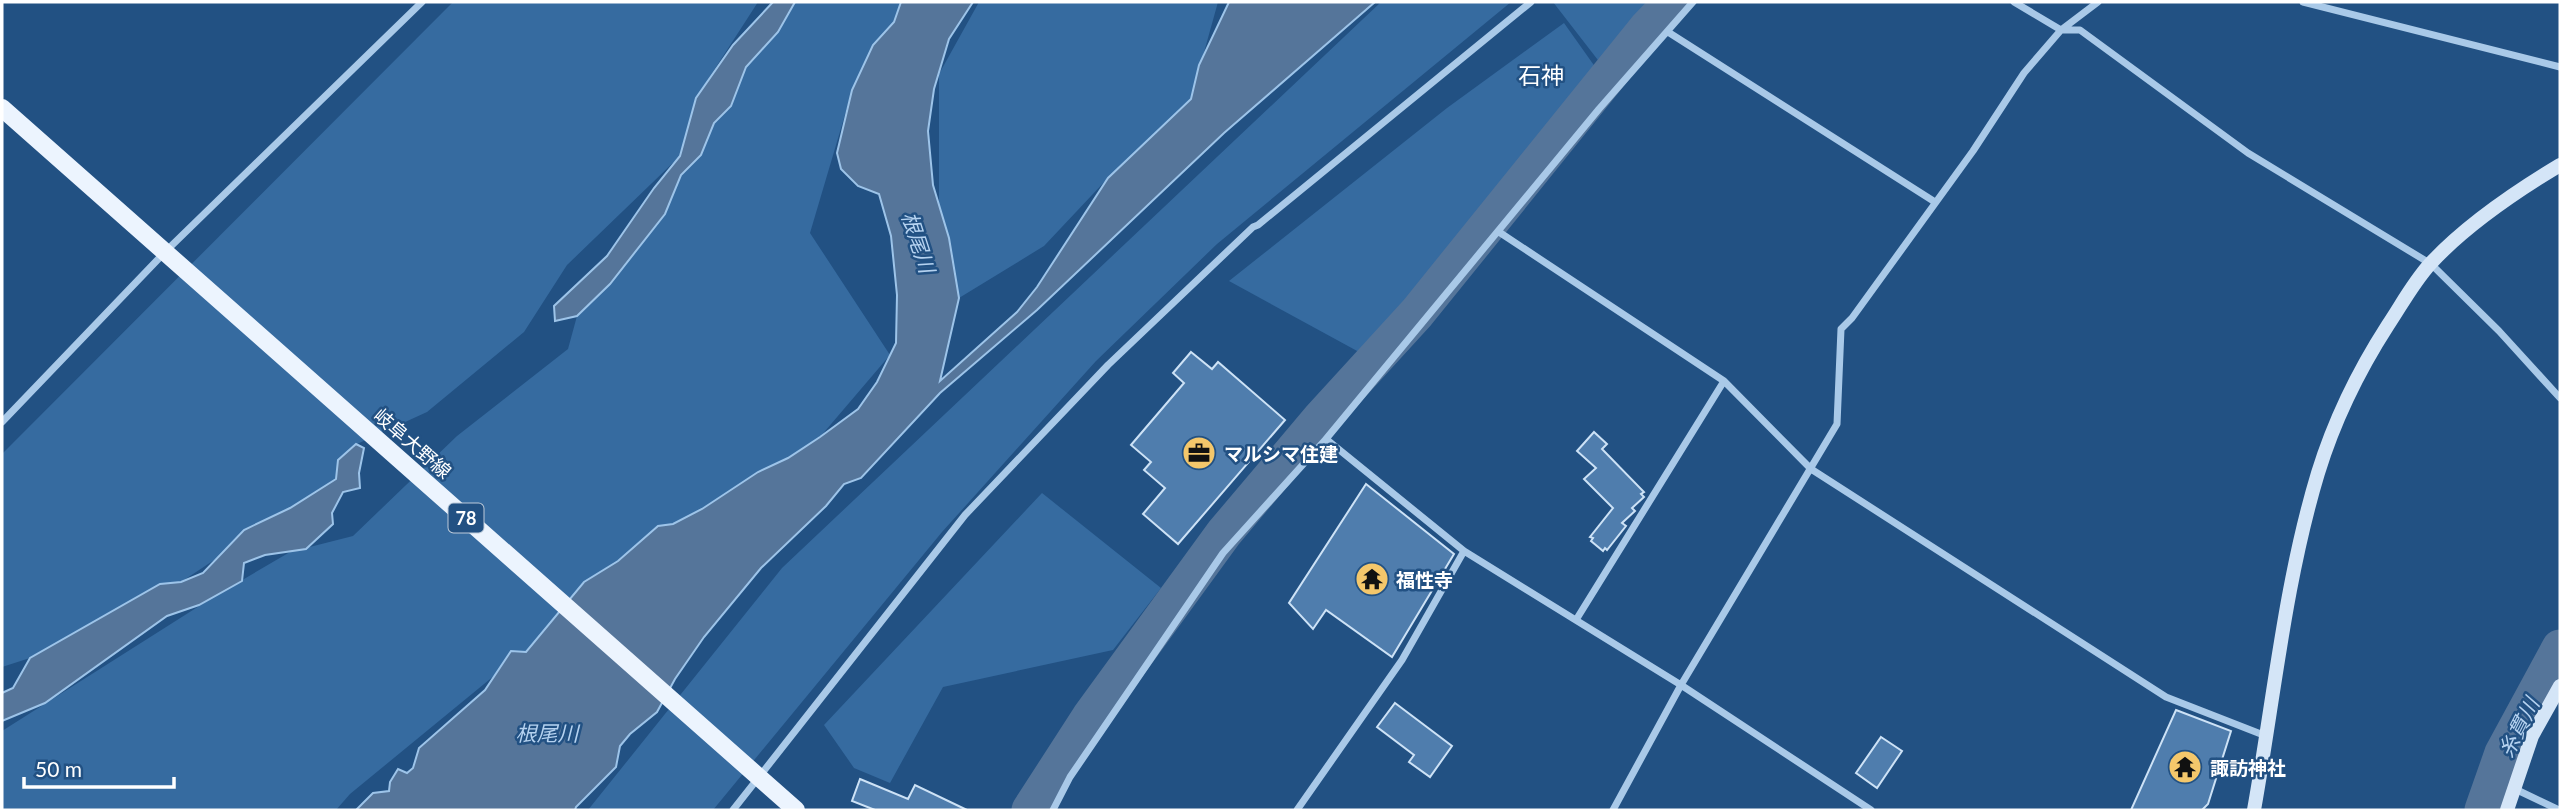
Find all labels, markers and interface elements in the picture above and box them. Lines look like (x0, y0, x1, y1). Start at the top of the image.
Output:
district label: 石神 (1518, 61, 1564, 89)
water label: 根尾川 (897, 208, 941, 278)
street label: 岐阜大野線 (370, 403, 456, 483)
office icon: マルシマ住建 (1180, 434, 1218, 472)
place label: マルシマ住建 (1224, 442, 1338, 465)
road number: 78 (448, 504, 484, 532)
temple icon: 福性寺 (1353, 560, 1391, 598)
place label: 福性寺 (1396, 568, 1453, 591)
water label: 糸貫川 (2493, 691, 2544, 761)
water label: 根尾川 (516, 720, 580, 745)
scale bar (24, 746, 175, 790)
temple icon: 諏訪神社 (2166, 748, 2204, 786)
text: 50 m (35, 756, 82, 781)
place label: 諏訪神社 (2210, 756, 2286, 779)

